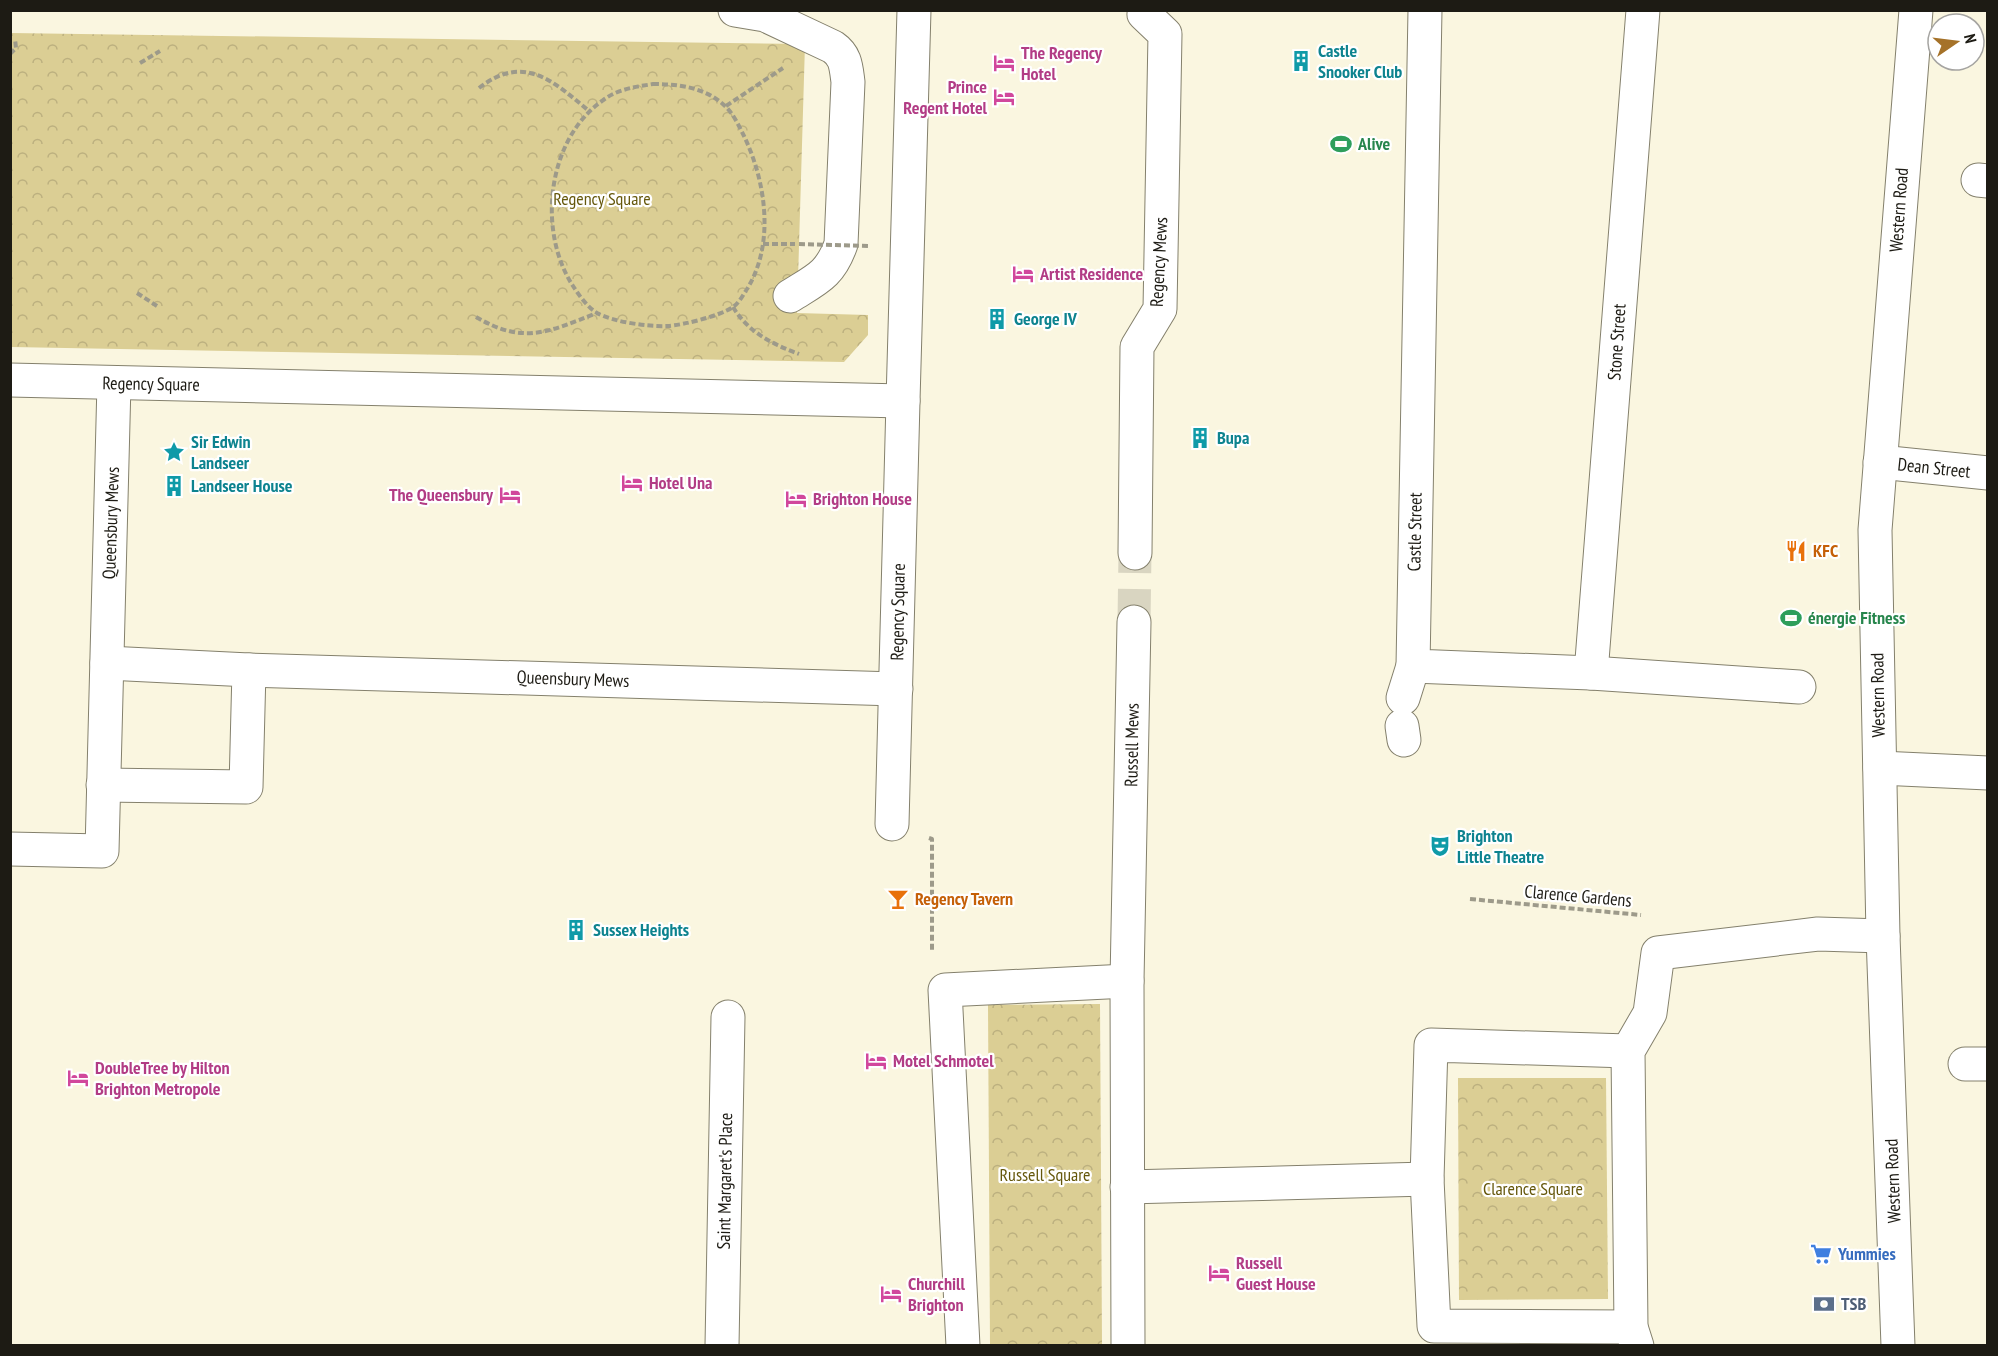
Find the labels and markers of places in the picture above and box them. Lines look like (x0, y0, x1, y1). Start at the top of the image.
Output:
place label: Castle Snooker Club (1318, 39, 1402, 83)
place label: The Regency Hotel (1021, 41, 1103, 85)
building icon: Castle Snooker Club (1289, 49, 1313, 73)
hotel icon: The Regency Hotel (992, 51, 1016, 75)
place label: Prince Regent Hotel (903, 75, 988, 119)
hotel icon: Prince Regent Hotel (992, 85, 1016, 109)
sports icon: Alive (1329, 132, 1353, 156)
place label: Alive (1357, 132, 1391, 155)
hotel icon: Artist Residence (1011, 262, 1035, 286)
place label: Artist Residence (1039, 262, 1144, 285)
building icon: George IV (985, 307, 1009, 331)
place label: George IV (1014, 307, 1078, 330)
building icon: Bupa (1188, 426, 1212, 450)
place label: Bupa (1217, 426, 1249, 449)
place label: Sir Edwin Landseer (191, 430, 251, 474)
place icon: Sir Edwin Landseer (162, 440, 186, 464)
hotel icon: Hotel Una (620, 471, 644, 495)
place label: Hotel Una (649, 471, 712, 494)
building icon: Landseer House (162, 474, 186, 498)
place label: Landseer House (191, 474, 293, 497)
place label: The Queensbury (389, 483, 494, 506)
hotel icon: The Queensbury (498, 483, 522, 507)
hotel icon: Brighton House (784, 487, 808, 511)
place label: Brighton House (813, 487, 912, 510)
restaurant icon: KFC (1784, 539, 1808, 563)
place label: KFC (1813, 539, 1838, 562)
sports icon: énergie Fitness (1779, 606, 1803, 630)
place label: énergie Fitness (1808, 606, 1905, 629)
place label: Brighton Little Theatre (1457, 824, 1545, 868)
theatre icon: Brighton Little Theatre (1428, 834, 1452, 858)
bar icon: Regency Tavern (886, 887, 910, 911)
place label: Regency Tavern (915, 887, 1013, 910)
building icon: Sussex Heights (564, 918, 588, 942)
place label: Sussex Heights (593, 918, 689, 941)
hotel icon: Motel Schmotel (864, 1049, 888, 1073)
place label: Motel Schmotel (893, 1049, 994, 1072)
place label: DoubleTree by Hilton Brighton Metropole (95, 1056, 230, 1100)
hotel icon: DoubleTree by Hilton Brighton Metropole (66, 1066, 90, 1090)
supermarket icon: Yummies (1809, 1242, 1833, 1266)
place label: Yummies (1837, 1242, 1896, 1265)
place label: Russell Guest House (1236, 1251, 1316, 1295)
hotel icon: Russell Guest House (1207, 1261, 1231, 1285)
place label: Churchill Brighton (908, 1272, 965, 1316)
hotel icon: Churchill Brighton (879, 1282, 903, 1306)
bank icon: TSB (1812, 1292, 1836, 1316)
place label: TSB (1841, 1292, 1866, 1315)

